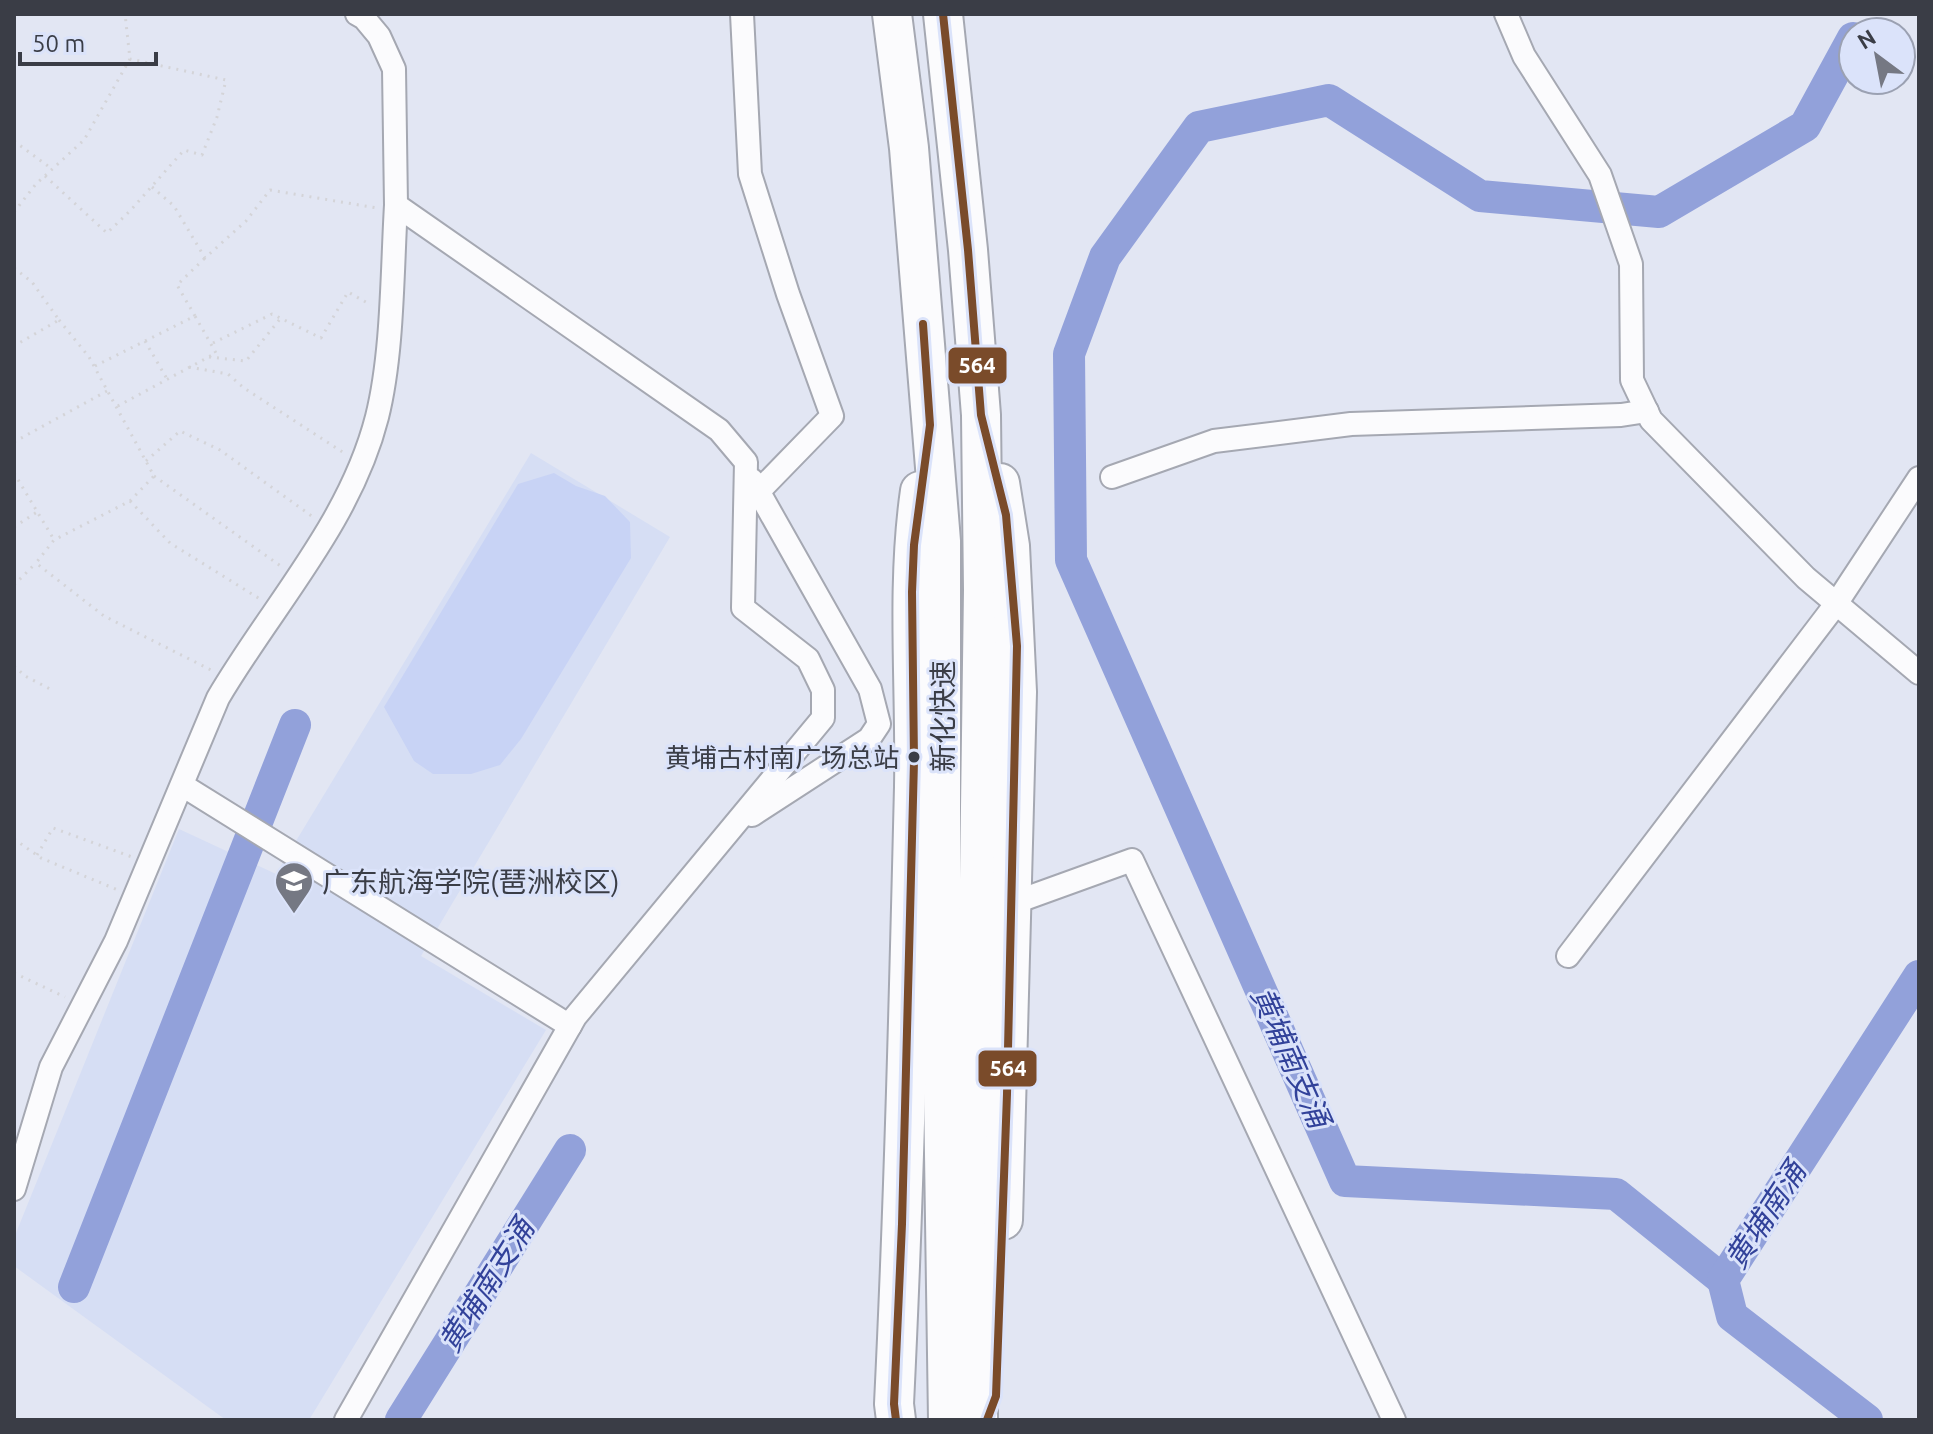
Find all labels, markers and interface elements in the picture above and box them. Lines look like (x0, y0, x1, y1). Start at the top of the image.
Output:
scale bar (20, 16, 156, 66)
north arrow (1837, 16, 1917, 96)
text: N (1853, 24, 1880, 54)
text: 50 m (32, 30, 85, 57)
line badge: 564 (947, 346, 1008, 385)
text: 564 (958, 352, 996, 377)
street label: 新化快速 (927, 660, 958, 772)
place label: 黄埔古村南广场总站 (665, 743, 899, 772)
marker: 黄埔古村南广场总站 (906, 749, 922, 765)
school or university icon: 广东航海学院(琶洲校区) (273, 860, 315, 915)
place label: 广东航海学院(琶洲校区) (322, 866, 620, 898)
water label: 黄埔南支涌 (1245, 982, 1338, 1135)
line badge: 564 (977, 1049, 1038, 1088)
text: 564 (989, 1055, 1027, 1080)
water label: 黄埔南涌 (1718, 1153, 1814, 1275)
water label: 黄埔南支涌 (432, 1210, 542, 1358)

